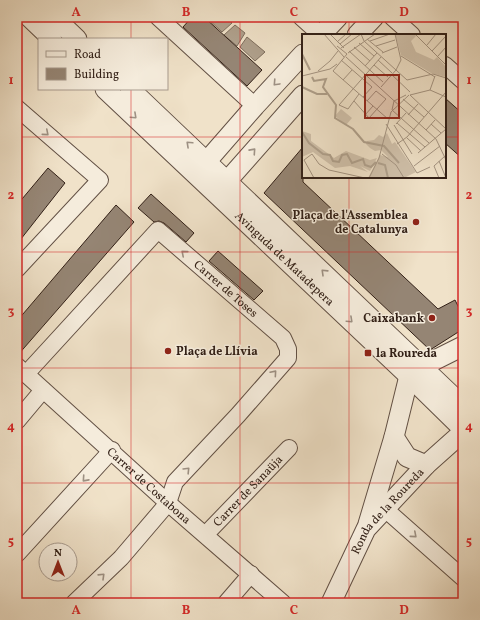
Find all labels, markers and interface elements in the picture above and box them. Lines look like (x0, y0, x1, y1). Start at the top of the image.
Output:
text: A (71, 4, 81, 22)
text: B (182, 4, 191, 22)
text: C (290, 4, 298, 22)
text: D (399, 4, 409, 22)
inset map (302, 34, 446, 178)
legend (38, 38, 168, 90)
text: Road (74, 47, 101, 63)
text: Building (74, 67, 119, 83)
text: 1 (8, 72, 14, 90)
text: 1 (466, 72, 472, 90)
one-way arrow (274, 78, 281, 86)
one-way arrow (129, 111, 137, 119)
one-way arrow (42, 129, 49, 136)
one-way arrow (186, 141, 194, 149)
one-way arrow (248, 148, 255, 155)
text: 2 (8, 187, 15, 205)
text: 2 (466, 187, 473, 205)
street label: Avinguda de Matadepera (231, 208, 337, 310)
place label: Plaça de l'Assemblea de Catalunya (293, 208, 408, 238)
marker: Plaça de l'Assemblea de Catalunya (411, 217, 421, 227)
one-way arrow (182, 250, 189, 257)
street label: Carrer de Toses (190, 257, 261, 322)
one-way arrow (321, 269, 329, 276)
text: 3 (8, 303, 15, 321)
text: 3 (466, 303, 473, 321)
place label: Caixabank (363, 311, 425, 327)
marker: Caixabank (427, 313, 437, 323)
one-way arrow (346, 315, 353, 322)
place label: Plaça de Llívia (176, 344, 258, 360)
marker: Plaça de Llívia (163, 346, 173, 356)
place label: la Roureda (376, 346, 438, 362)
marker: la Roureda (363, 348, 373, 358)
one-way arrow (270, 371, 277, 378)
text: 4 (7, 418, 15, 436)
text: 4 (465, 418, 473, 436)
street label: Carrer de Costabona (103, 444, 194, 528)
street label: Carrer de Sanaüja (210, 452, 287, 531)
street label: Ronda de la Roureda (348, 465, 428, 557)
one-way arrow (182, 467, 190, 475)
one-way arrow (83, 474, 90, 482)
one-way arrow (410, 530, 417, 537)
text: 5 (8, 533, 14, 551)
text: 5 (466, 533, 472, 551)
north arrow (38, 542, 78, 582)
text: N (54, 546, 62, 561)
one-way arrow (97, 573, 105, 581)
text: A (71, 602, 81, 620)
text: B (182, 602, 191, 620)
text: C (290, 602, 298, 620)
text: D (399, 602, 409, 620)

